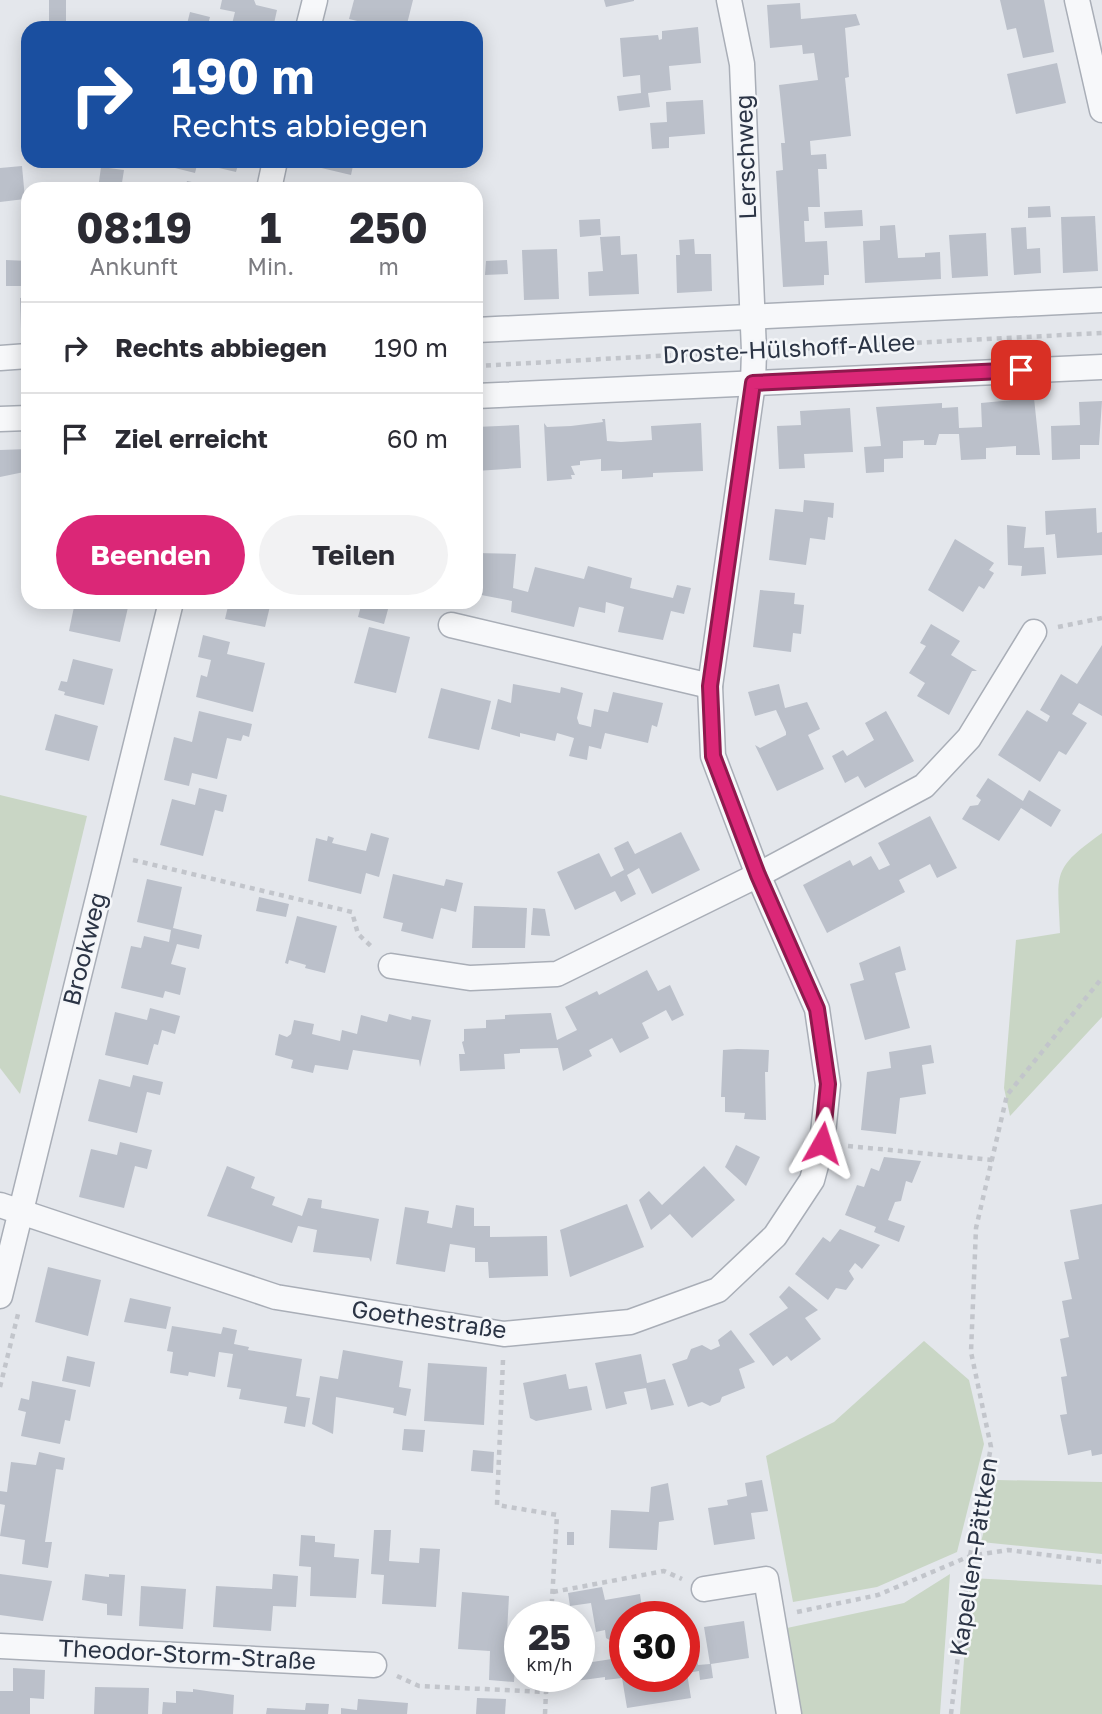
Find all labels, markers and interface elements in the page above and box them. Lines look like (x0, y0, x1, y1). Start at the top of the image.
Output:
text: 190 m (171, 46, 314, 105)
icon: right (56, 49, 147, 140)
street label: Lerschweg (728, 94, 761, 220)
text: Rechts abbiegen (171, 106, 428, 144)
text: 08:19 (76, 202, 192, 252)
text: 1 (260, 202, 281, 252)
text: 250 (349, 202, 428, 252)
text: Ankunft (90, 252, 178, 280)
text: Min. (247, 252, 294, 280)
text: m (378, 252, 399, 280)
street label: Droste-Hülshoff-Allee (662, 326, 916, 369)
icon: right (56, 329, 94, 367)
text: Rechts abbiegen (115, 332, 327, 363)
text: 190 m (374, 332, 448, 363)
pin (991, 340, 1051, 400)
icon: arrive (1002, 351, 1040, 389)
icon: arrive (56, 420, 94, 458)
text: Ziel erreicht (115, 423, 268, 454)
text: 60 m (387, 423, 448, 454)
button: Beenden (56, 515, 245, 595)
button: Teilen (259, 515, 448, 595)
street label: Brookweg (55, 889, 112, 1008)
position arrow (785, 1106, 859, 1180)
street label: Goethestraße (350, 1293, 509, 1344)
street label: Kapellen-Pättken (942, 1455, 1003, 1658)
speed limit sign: 30 (609, 1601, 700, 1692)
text: 25 (528, 1616, 571, 1658)
street label: Theodor-Storm-Straße (58, 1632, 317, 1675)
text: km/h (527, 1653, 572, 1675)

